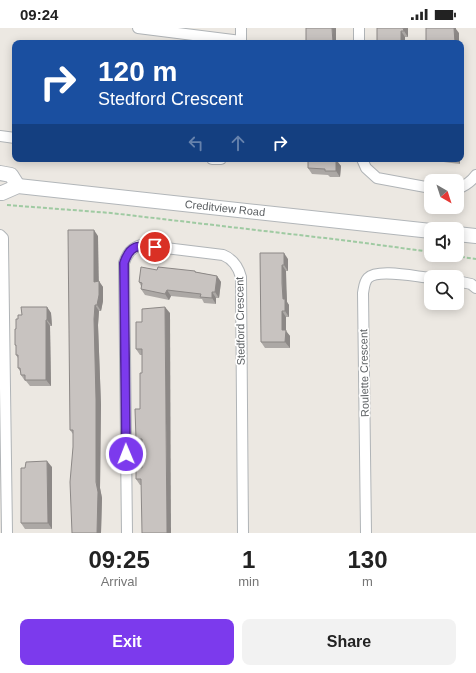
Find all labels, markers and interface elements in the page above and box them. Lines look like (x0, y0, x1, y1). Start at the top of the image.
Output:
text: 09:24 (20, 6, 58, 23)
icon: right (32, 56, 84, 108)
text: 120 m (98, 56, 177, 87)
text: Stedford Crescent (98, 89, 243, 109)
icon: left (185, 132, 207, 154)
icon: ahead (227, 132, 249, 154)
icon: right (269, 132, 291, 154)
north arrow (424, 174, 464, 214)
map controls (424, 174, 464, 310)
street label: Creditview Road (184, 198, 266, 218)
button: sound (424, 222, 464, 262)
pin (138, 230, 172, 264)
icon: arrive (144, 236, 166, 258)
button: search (424, 270, 464, 310)
street label: Stedford Crescent (233, 277, 247, 365)
street label: Roulette Crescent (357, 329, 371, 417)
position arrow (105, 433, 147, 475)
text: 09:25 (88, 546, 150, 573)
text: 1 (242, 546, 255, 573)
text: 130 (348, 546, 388, 573)
text: Arrival (101, 574, 138, 589)
text: min (238, 574, 259, 589)
text: m (362, 574, 373, 589)
button: Exit (20, 619, 234, 665)
button: Share (242, 619, 456, 665)

